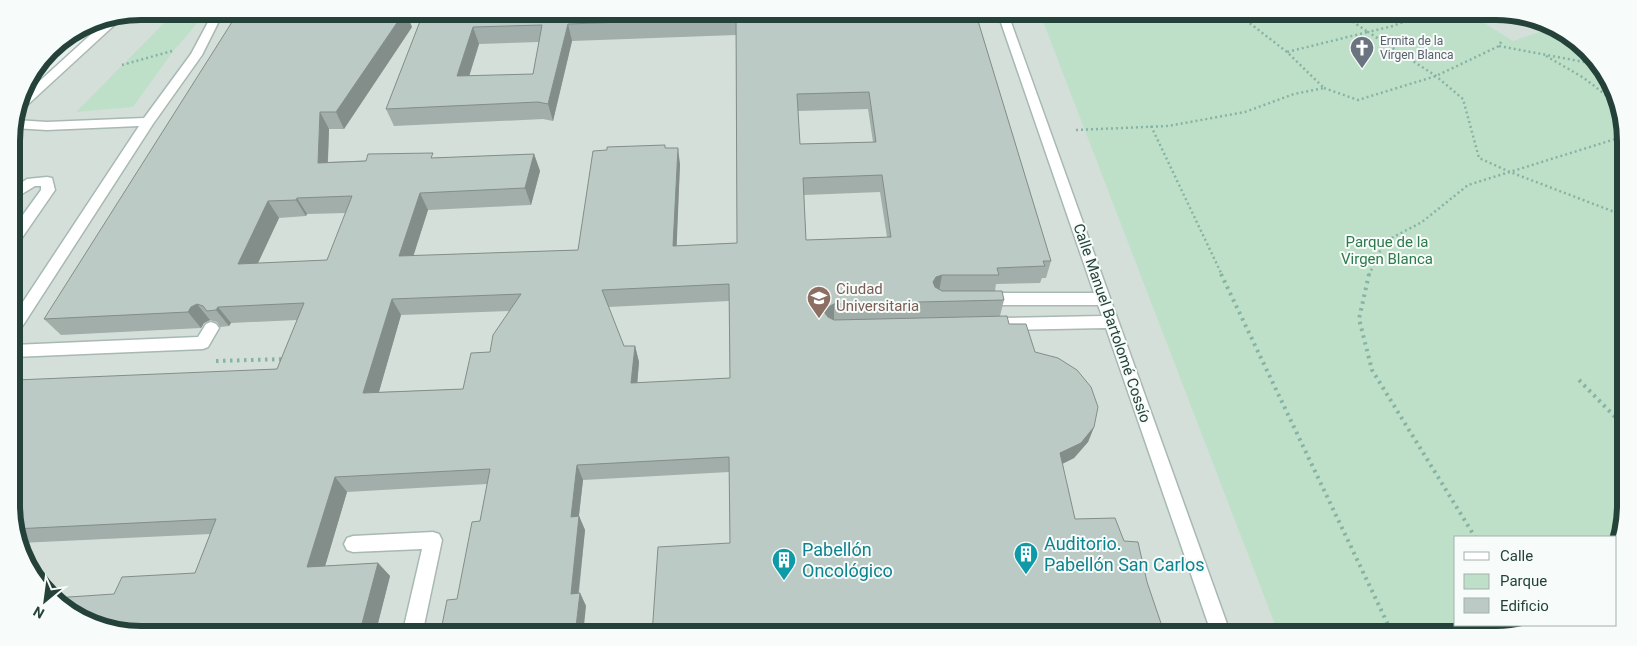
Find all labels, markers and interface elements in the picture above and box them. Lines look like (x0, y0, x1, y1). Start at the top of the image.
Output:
place label: Ermita de la Virgen Blanca (1380, 34, 1454, 62)
church icon: Ermita de la Virgen Blanca (1349, 35, 1375, 69)
street label: Calle Manuel Bartolomé Cossío (1069, 221, 1155, 425)
park label: Parque de la Virgen Blanca (1341, 233, 1433, 268)
place label: Ciudad Universitaria (836, 280, 919, 315)
school or university icon: Ciudad Universitaria (806, 285, 832, 319)
place label: Auditorio. Pabellón San Carlos (1044, 533, 1205, 575)
legend (1454, 536, 1617, 626)
place label: Pabellón Oncológico (802, 539, 893, 581)
building icon: Auditorio. Pabellón San Carlos (1013, 541, 1039, 575)
building icon: Pabellón Oncológico (771, 547, 797, 581)
text: Calle (1500, 547, 1533, 565)
text: Parque (1500, 572, 1547, 590)
north arrow (20, 576, 70, 626)
text: Edificio (1500, 597, 1549, 615)
text: N (30, 603, 47, 622)

